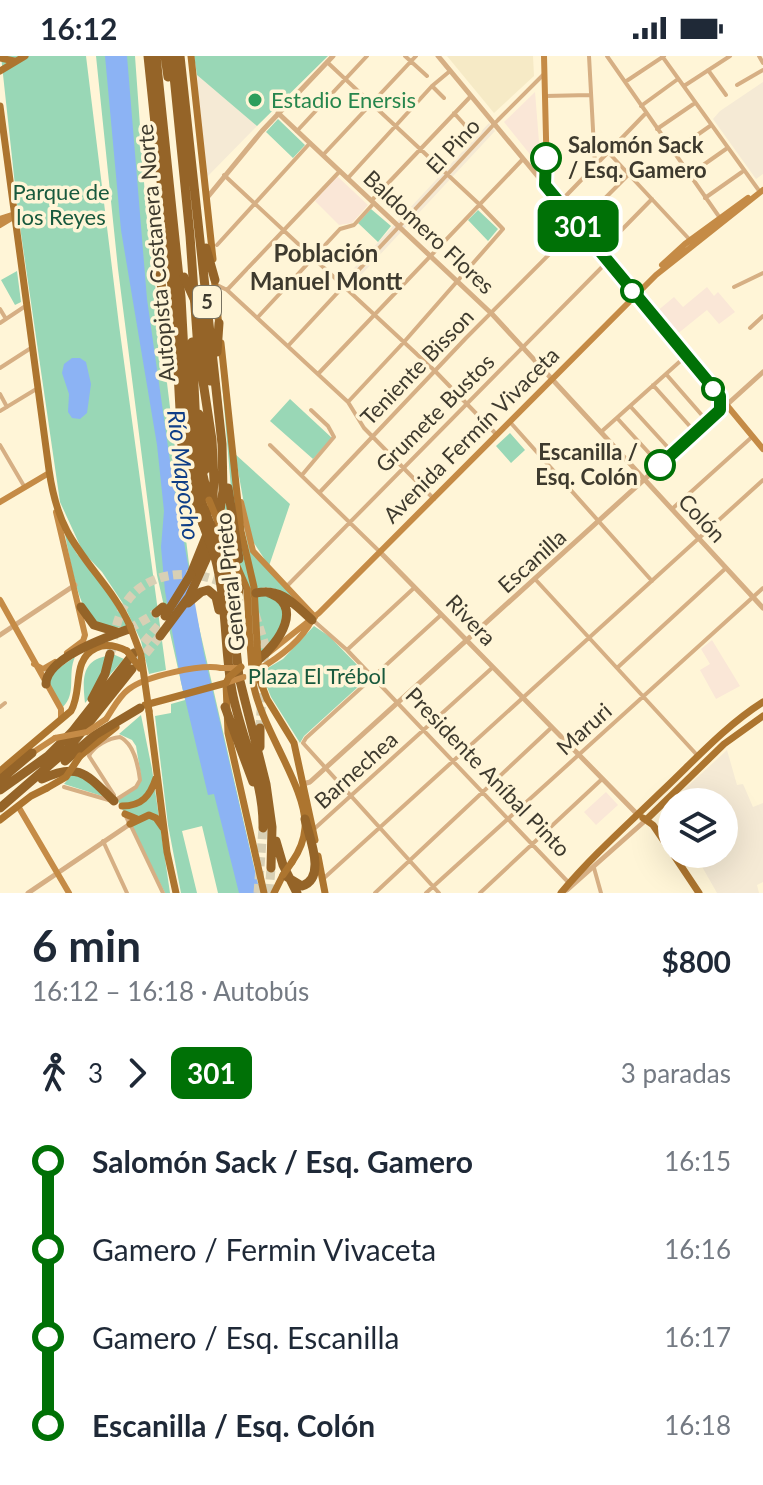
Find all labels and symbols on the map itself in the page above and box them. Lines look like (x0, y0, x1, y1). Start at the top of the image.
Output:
place label: Estadio Enersis (271, 86, 416, 113)
marker: Estadio Enersis (246, 91, 264, 109)
street label: El Pino (420, 112, 485, 179)
street label: Autopista Costanera Norte (131, 123, 180, 383)
place label: Salomón Sack / Esq. Gamero (568, 131, 707, 183)
marker: Salomón Sack / Esq. Gamero (531, 143, 561, 173)
street label: Baldomero Flores (358, 164, 500, 299)
park label: Parque de los Reyes (12, 178, 110, 230)
line badge: 301 (532, 200, 624, 252)
district label: Población Manuel Montt (250, 238, 402, 295)
unlabelled marker (621, 280, 643, 302)
road number: 5 (193, 286, 221, 318)
street label: Teniente Bisson (354, 303, 479, 430)
street label: Avenida Fermín Vivaceta (377, 341, 564, 528)
street label: Grumete Bustos (370, 348, 500, 478)
unlabelled marker (702, 378, 724, 400)
water label: Río Mapocho (162, 408, 207, 542)
place label: Escanilla / Esq. Colón (535, 438, 638, 490)
marker: Escanilla / Esq. Colón (645, 450, 675, 480)
street label: Colón (673, 488, 732, 548)
street label: General Prieto (209, 511, 250, 653)
street label: Escanilla (492, 523, 571, 598)
street label: Rivera (441, 589, 502, 651)
park label: Plaza El Trébol (248, 662, 386, 689)
street label: Presidente Aníbal Pinto (400, 681, 576, 862)
street label: Maruri (551, 697, 617, 760)
street label: Barnechea (309, 725, 403, 814)

